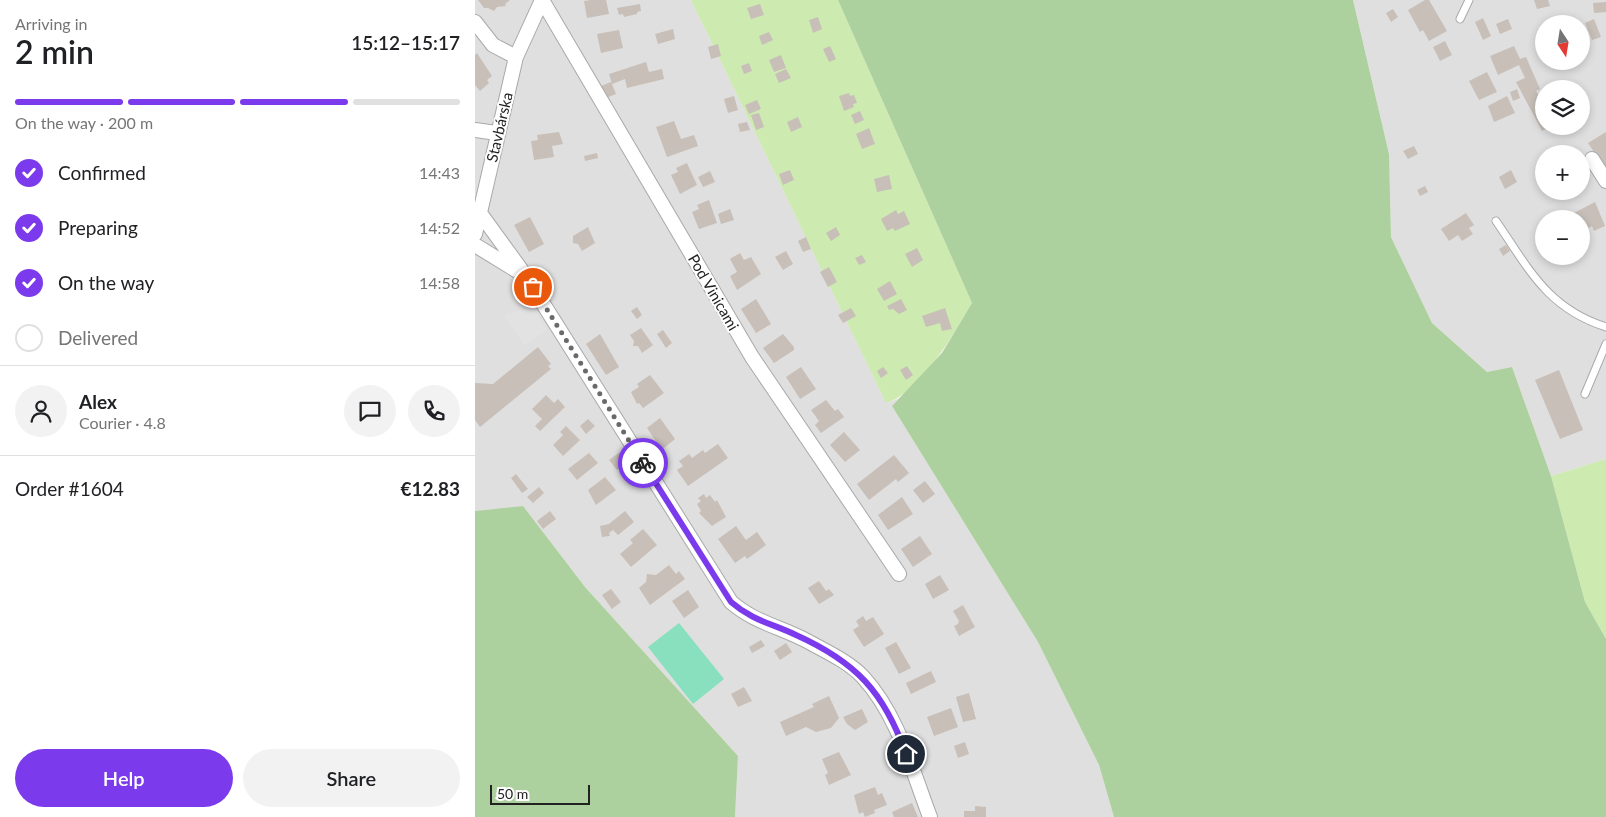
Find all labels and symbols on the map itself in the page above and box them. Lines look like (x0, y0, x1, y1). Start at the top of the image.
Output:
north arrow (1535, 15, 1590, 70)
street label: Stavbárska (482, 90, 516, 164)
street label: Pod Vinicami (685, 251, 743, 333)
pin (512, 266, 554, 308)
courier (618, 438, 668, 488)
pin (885, 733, 927, 775)
scale bar (490, 782, 590, 805)

